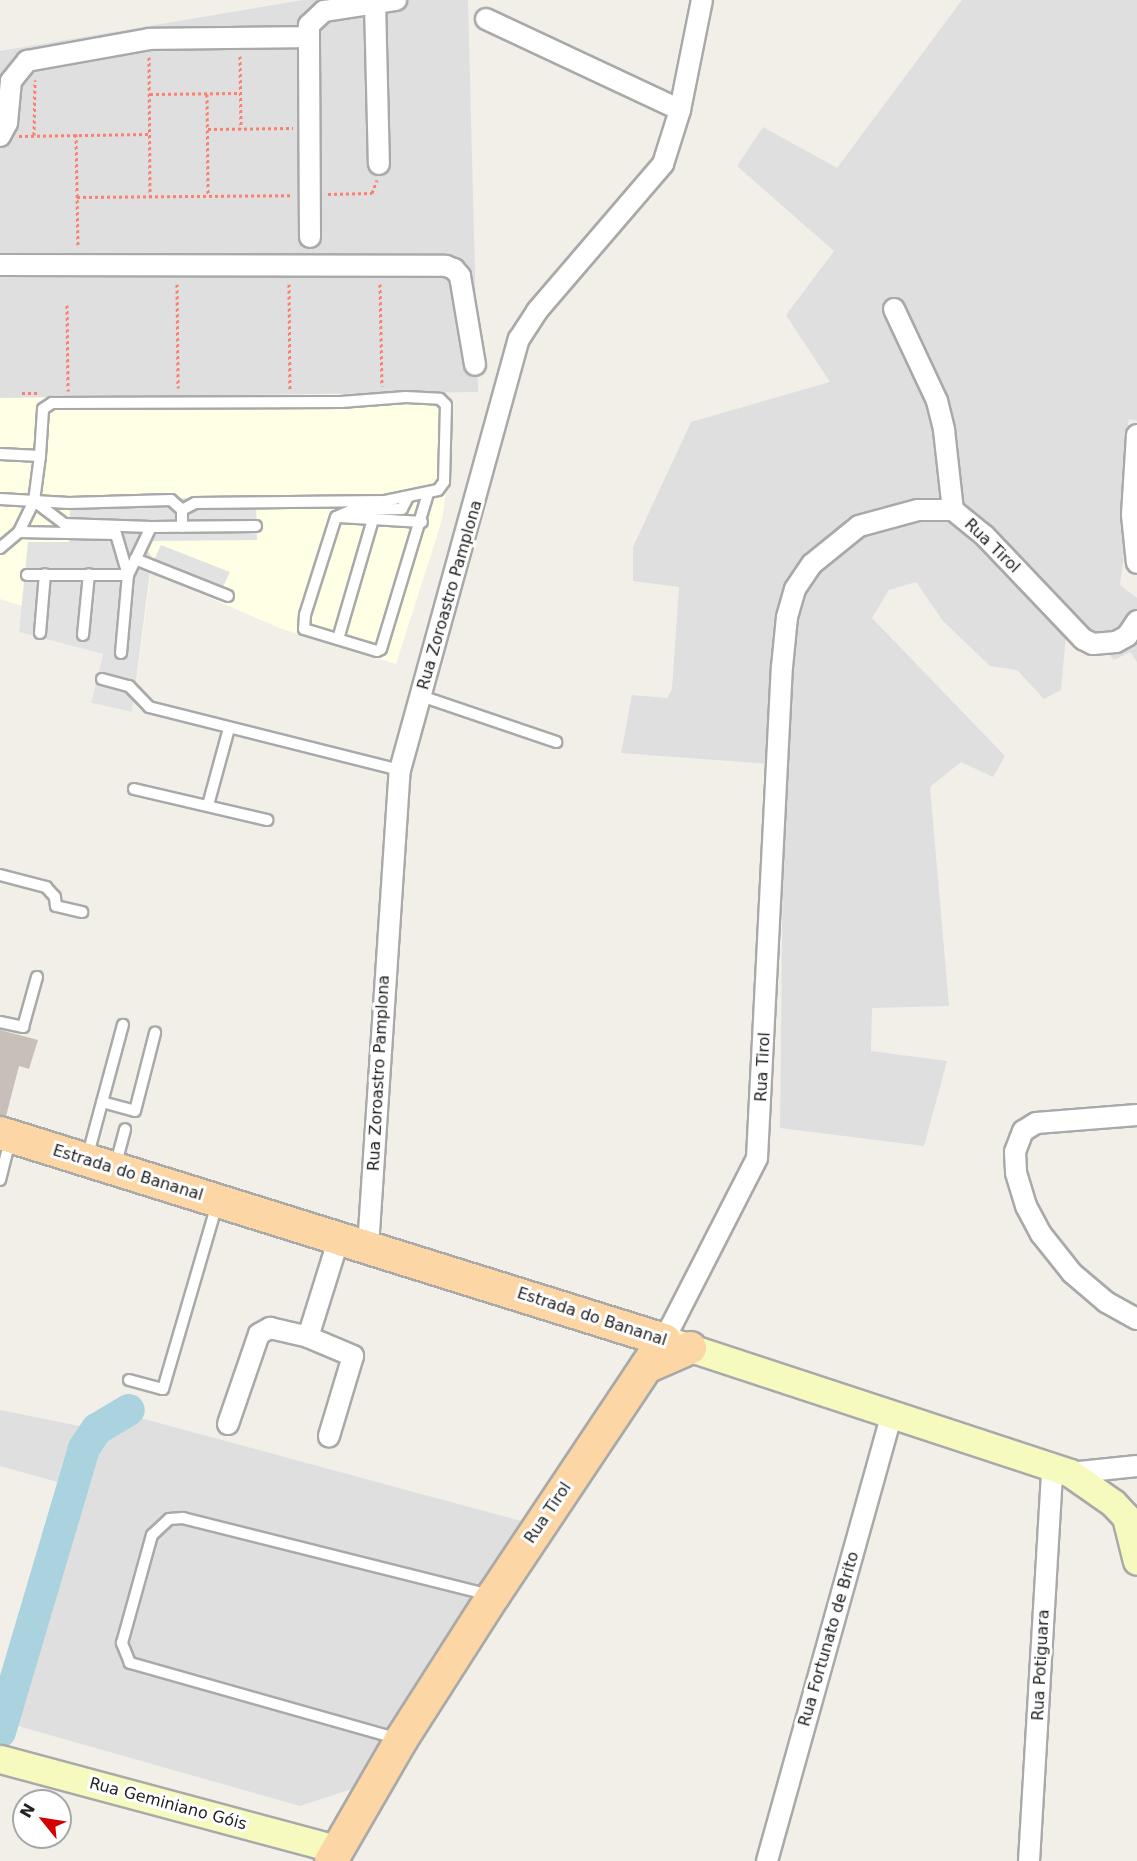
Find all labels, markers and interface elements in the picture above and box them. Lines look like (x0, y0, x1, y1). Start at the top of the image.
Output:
street label: Rua Zoroastro Pamplona (414, 498, 486, 692)
street label: Rua Tirol (960, 515, 1024, 577)
street label: Rua Zoroastro Pamplona (364, 974, 394, 1172)
street label: Rua Tirol (752, 1032, 774, 1102)
street label: Estrada do Bananal (50, 1141, 206, 1205)
street label: Estrada do Bananal (515, 1284, 669, 1350)
street label: Rua Tirol (521, 1479, 575, 1547)
street label: Rua Fortunato de Brito (795, 1549, 863, 1729)
street label: Rua Potiguara (1028, 1609, 1054, 1721)
street label: Rua Geminiano Góis (87, 1774, 249, 1834)
north arrow (12, 1789, 72, 1849)
text: N (16, 1800, 39, 1821)

